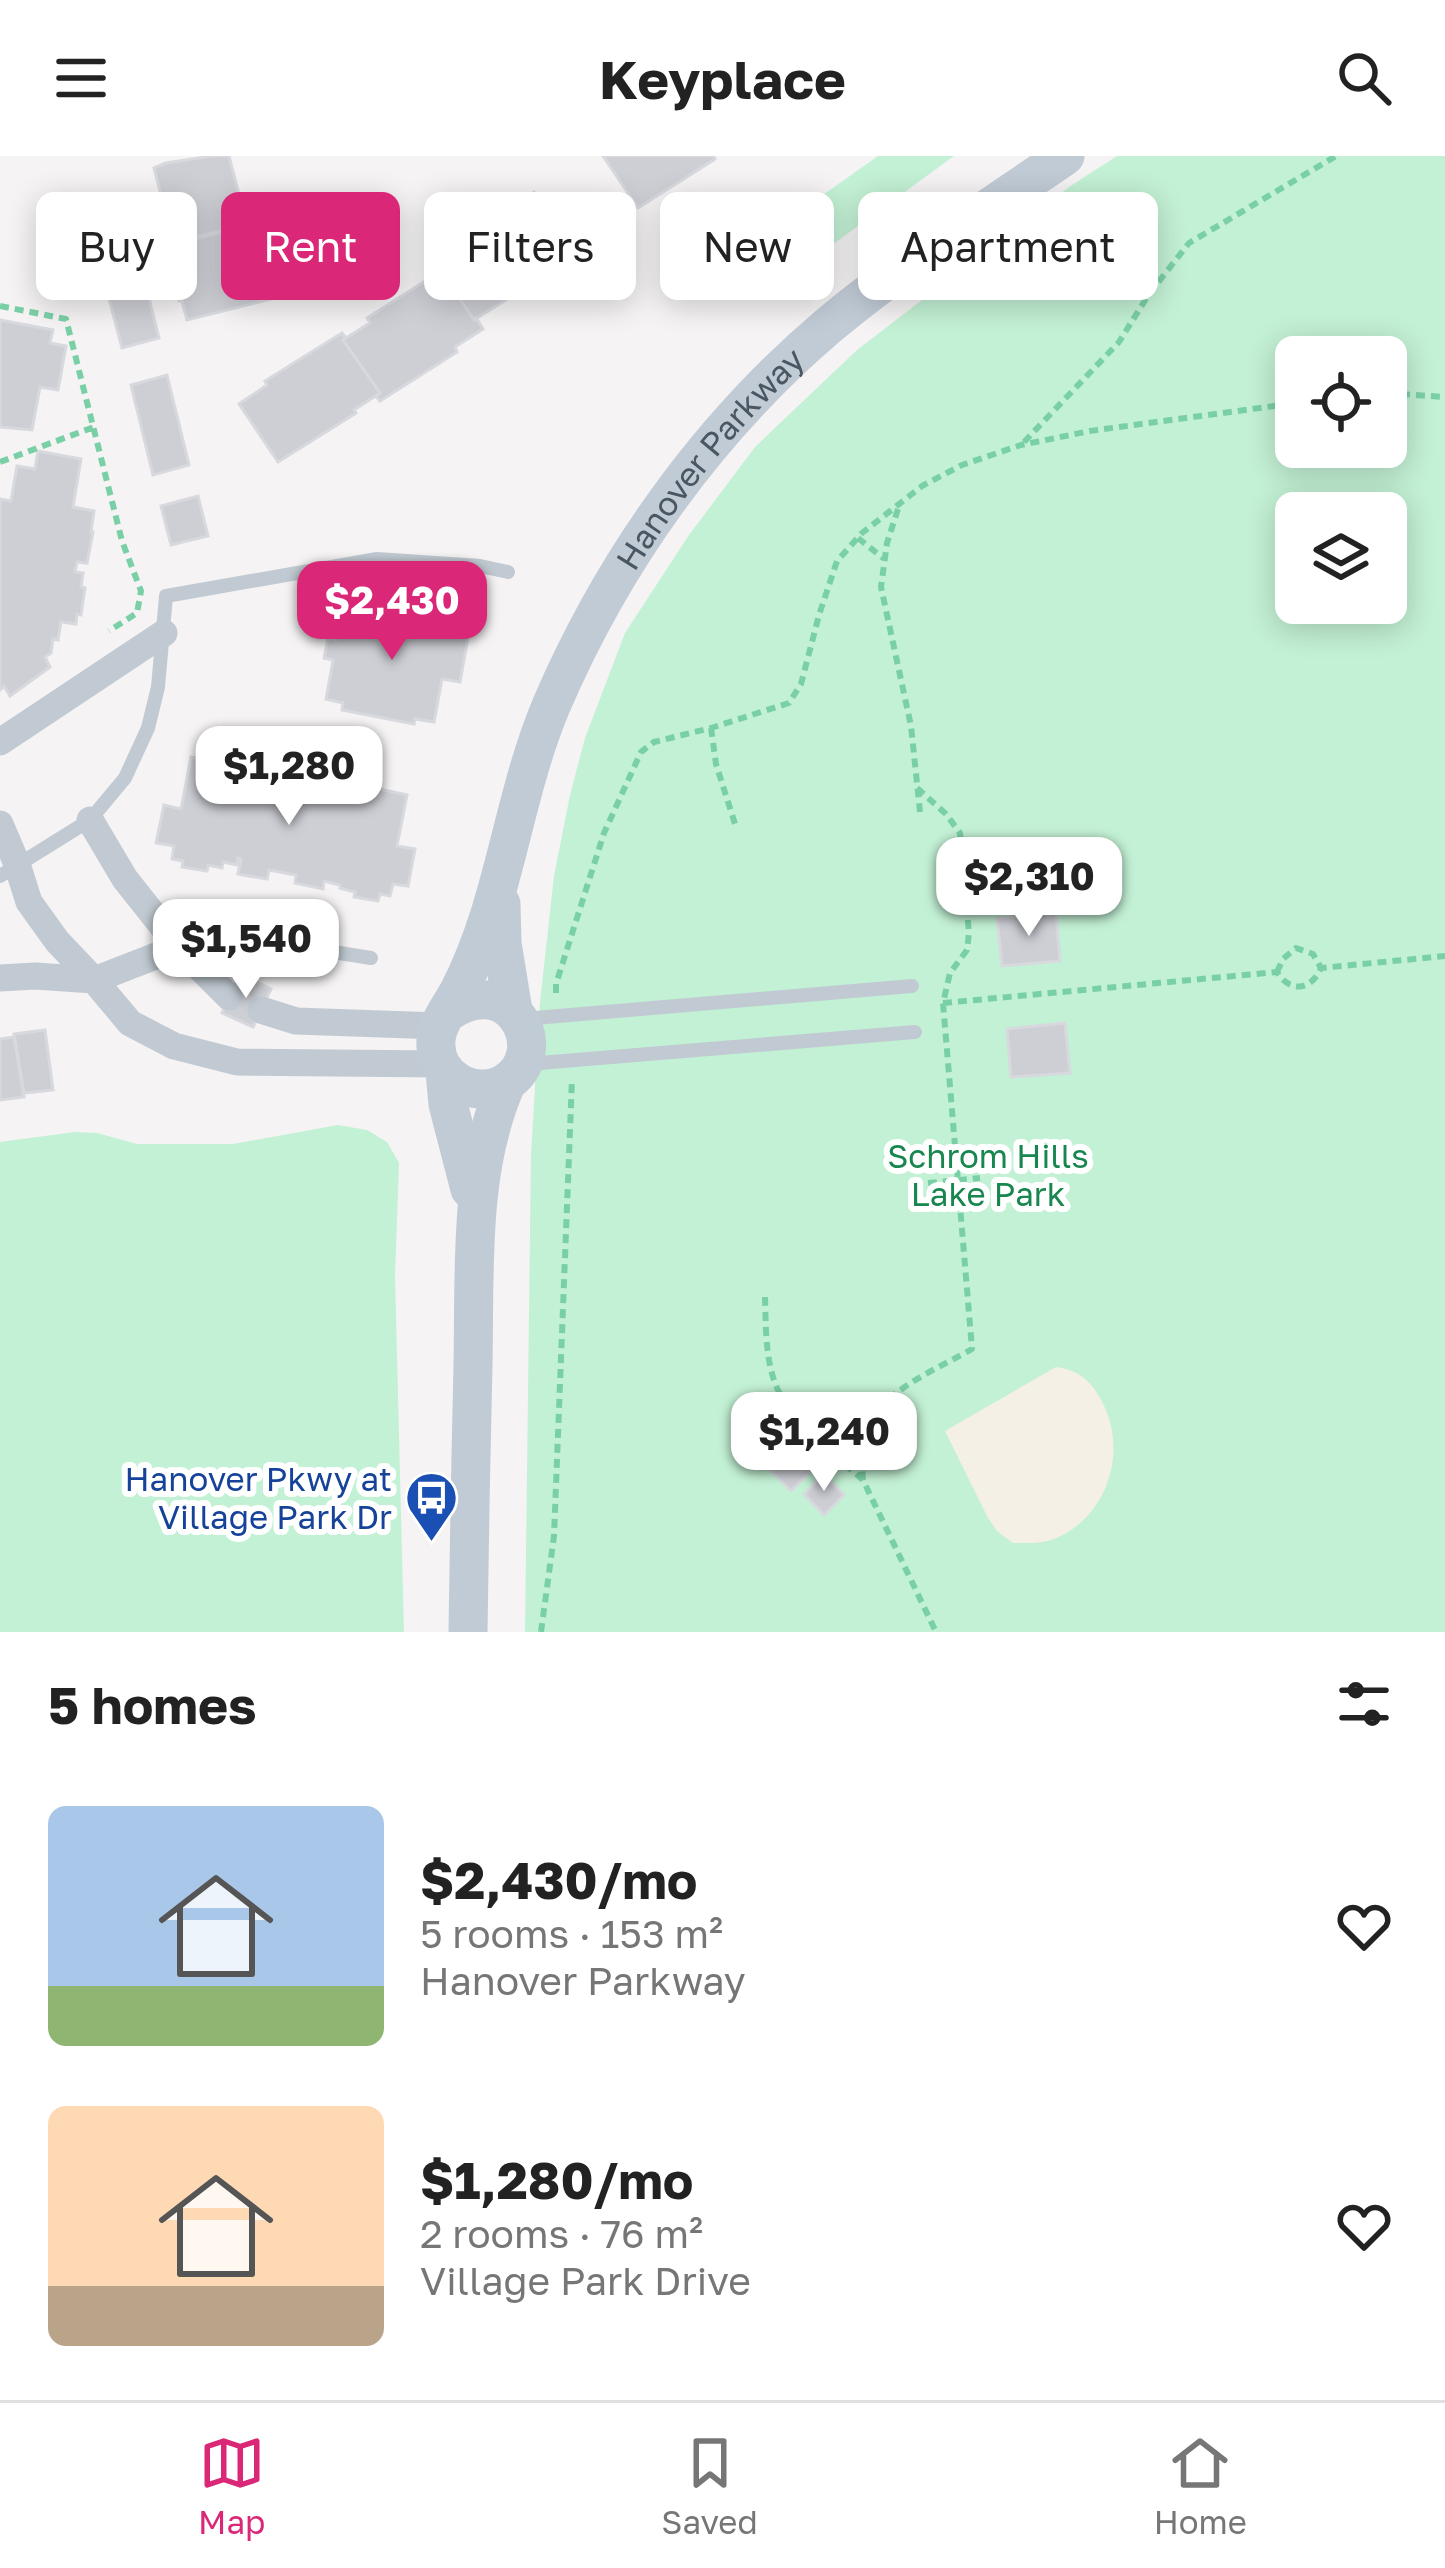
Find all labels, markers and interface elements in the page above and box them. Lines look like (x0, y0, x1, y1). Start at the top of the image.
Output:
icon: menu (48, 45, 114, 111)
icon: search (1331, 45, 1397, 111)
text: Keyplace (599, 46, 846, 111)
chip: Buy (36, 192, 197, 300)
chip: Rent (221, 192, 400, 300)
chip: Filters (424, 192, 636, 300)
chip: New (660, 192, 834, 300)
chip: Apartment (858, 192, 1158, 300)
map controls (1275, 336, 1407, 624)
button: locate (1275, 336, 1407, 468)
street label: Hanover Parkway (607, 339, 811, 576)
button: layers (1275, 492, 1407, 624)
pin: $2,430 (294, 561, 490, 663)
text: $2,430 (324, 576, 460, 623)
pin: $1,280 (191, 726, 387, 828)
text: $1,280 (223, 741, 355, 788)
pin: $2,310 (931, 837, 1127, 939)
text: $2,310 (963, 852, 1095, 899)
pin: $1,540 (148, 899, 344, 1001)
text: $1,540 (180, 914, 312, 961)
park label: Schrom Hills Lake Park (887, 1136, 1089, 1213)
pin: $1,240 (726, 1392, 922, 1494)
text: $1,240 (758, 1407, 890, 1454)
place label: Hanover Pkwy at Village Park Dr (125, 1459, 392, 1536)
bus stop icon: Hanover Pkwy at Village Park Dr (403, 1469, 459, 1543)
icon: filters (1331, 1671, 1397, 1737)
text: 5 homes (48, 1674, 257, 1735)
text: $2,430/mo (420, 1849, 697, 1910)
icon: home (144, 1854, 288, 1998)
icon: heart (1331, 1893, 1397, 1959)
text: 5 rooms · 153 m² (420, 1910, 723, 1957)
text: Hanover Parkway (420, 1957, 746, 2004)
text: $1,280/mo (420, 2149, 693, 2210)
icon: home (144, 2154, 288, 2298)
icon: heart (1331, 2193, 1397, 2259)
text: 2 rooms · 76 m² (420, 2210, 703, 2257)
text: Village Park Drive (420, 2257, 751, 2304)
tab: Map (198, 2430, 265, 2541)
tab: Saved (661, 2430, 758, 2541)
tab: Home (1154, 2430, 1247, 2541)

